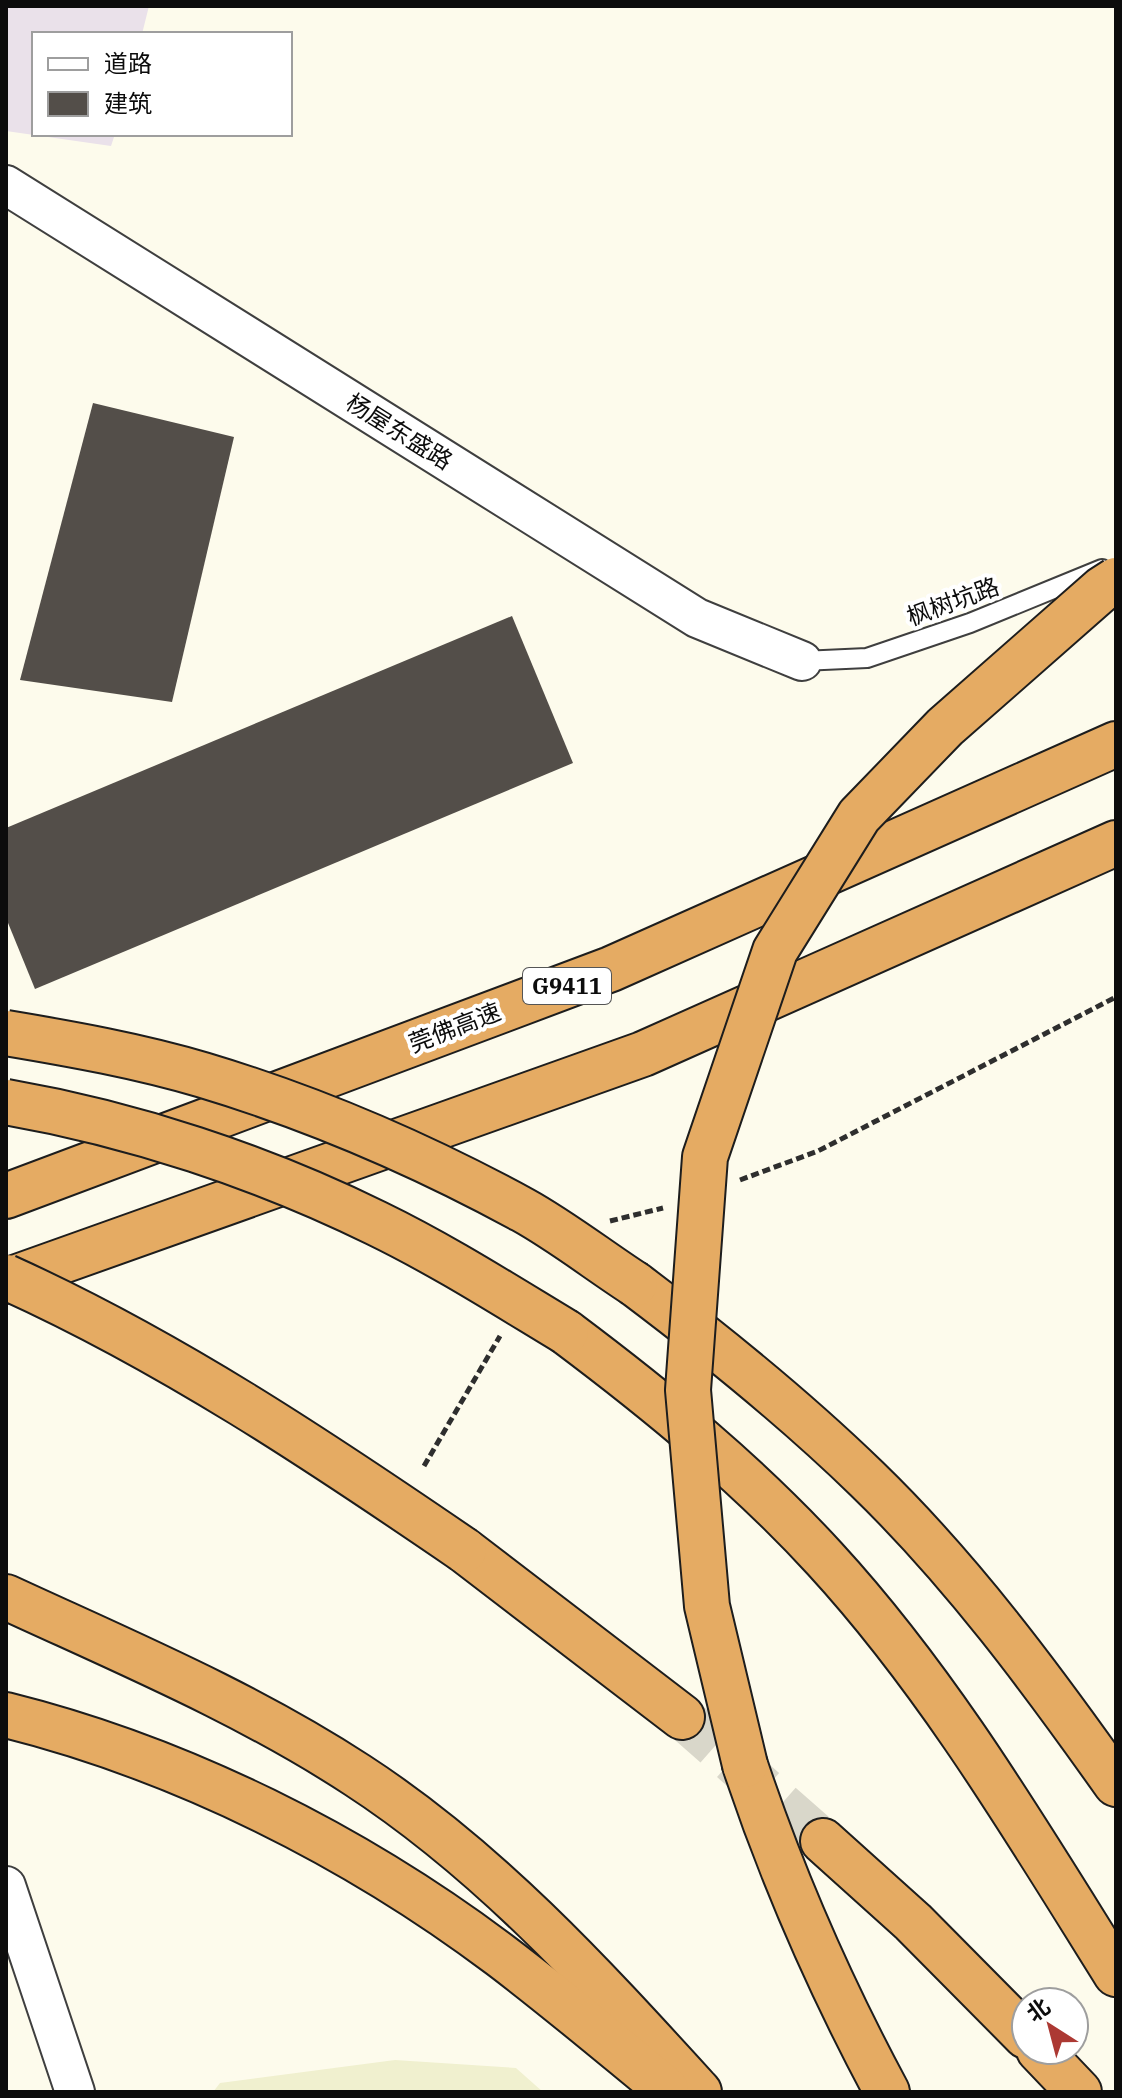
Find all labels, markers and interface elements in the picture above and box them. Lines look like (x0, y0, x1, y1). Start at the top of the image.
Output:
legend (32, 32, 292, 136)
text: 道路 (104, 47, 152, 79)
text: 建筑 (104, 87, 152, 119)
street label: 杨屋东盛路 (340, 386, 459, 477)
street label: 枫树坑路 (902, 570, 1003, 633)
road number: G9411 (523, 968, 611, 1004)
street label: 莞佛高速 (404, 995, 505, 1059)
north arrow (1010, 1986, 1090, 2066)
text: 北 (1021, 1991, 1055, 2028)

